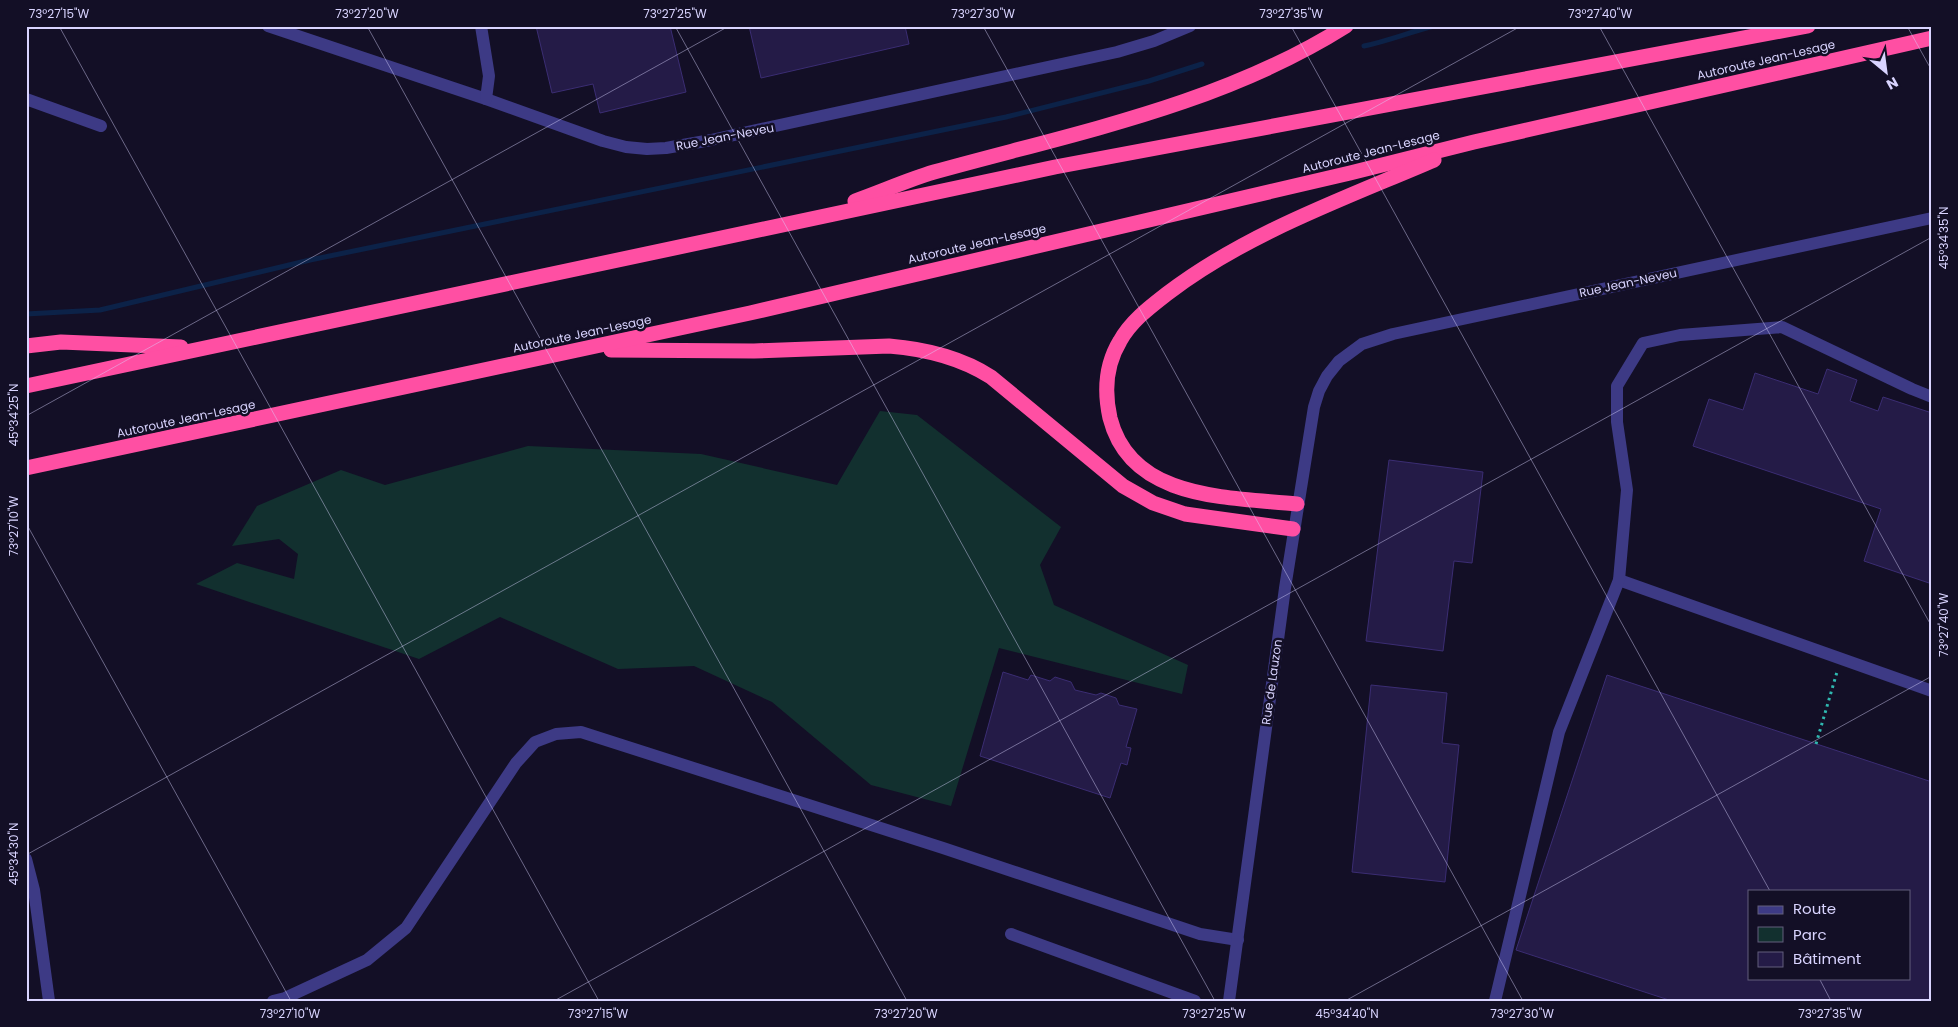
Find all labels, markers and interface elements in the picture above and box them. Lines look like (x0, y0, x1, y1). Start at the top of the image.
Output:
text: 73°27'15"W (29, 5, 90, 22)
text: 73°27'20"W (335, 5, 399, 22)
text: 73°27'25"W (643, 5, 707, 22)
text: 73°27'30"W (951, 5, 1015, 22)
text: 73°27'35"W (1259, 5, 1323, 22)
text: 73°27'40"W (1568, 5, 1632, 22)
street label: Autoroute Jean-Lesage (1695, 35, 1837, 84)
north arrow (1860, 48, 1910, 98)
text: N (1883, 72, 1902, 95)
street label: Rue Jean-Neveu (674, 119, 775, 154)
street label: Autoroute Jean-Lesage (1300, 126, 1442, 177)
text: 45°34'35"N (1935, 206, 1952, 270)
street label: Autoroute Jean-Lesage (906, 219, 1048, 268)
street label: Rue Jean-Neveu (1577, 264, 1678, 301)
street label: Autoroute Jean-Lesage (511, 310, 653, 357)
text: 45°34'25"N (5, 384, 22, 446)
street label: Autoroute Jean-Lesage (115, 395, 257, 442)
text: 73°27'10"W (5, 495, 22, 556)
text: 73°27'40"W (1935, 593, 1952, 657)
street label: Rue de Lauzon (1257, 638, 1286, 726)
text: 45°34'30"N (5, 822, 22, 886)
legend (1748, 890, 1910, 980)
text: Route (1793, 898, 1836, 919)
text: Parc (1793, 924, 1827, 945)
text: Bâtiment (1793, 948, 1861, 969)
text: 73°27'10"W (260, 1005, 321, 1022)
text: 73°27'15"W (568, 1005, 629, 1022)
text: 73°27'20"W (874, 1005, 938, 1022)
text: 73°27'25"W (1182, 1005, 1246, 1022)
text: 45°34'40"N (1315, 1005, 1379, 1022)
text: 73°27'30"W (1490, 1005, 1554, 1022)
text: 73°27'35"W (1798, 1005, 1862, 1022)

